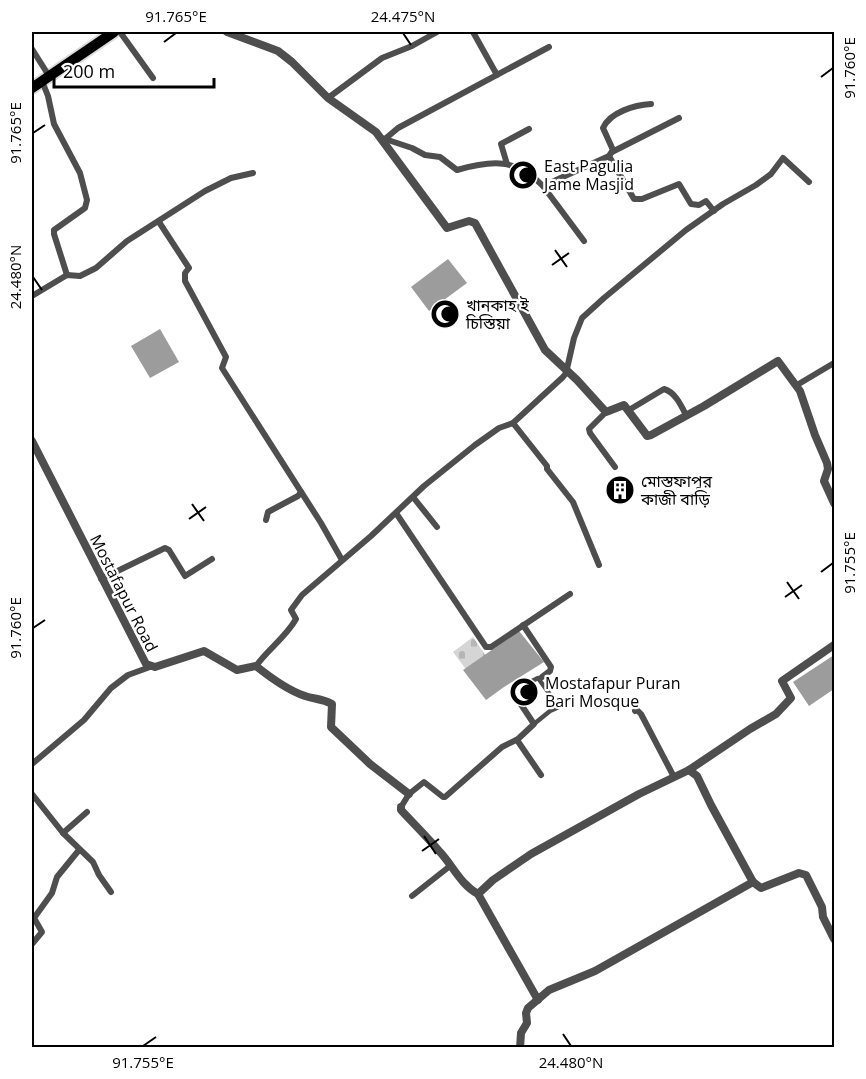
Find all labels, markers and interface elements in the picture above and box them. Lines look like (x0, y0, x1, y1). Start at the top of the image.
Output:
text: 91.765°E (145, 6, 207, 26)
text: 24.475°N (371, 6, 435, 26)
text: 91.760°E (839, 37, 859, 99)
scale bar (54, 51, 214, 89)
text: 200 m (63, 59, 115, 83)
text: 91.765°E (5, 102, 25, 164)
place label: East Pagulia Jame Masjid (542, 155, 634, 195)
mosque icon: East Pagulia Jame Masjid (507, 159, 539, 191)
text: 24.480°N (5, 245, 25, 309)
place label: খানকাহ ই চিস্তিয়া (465, 294, 529, 334)
mosque icon: খানকাহ ই চিস্তিয়া (429, 298, 461, 330)
place label: মোস্তফাপুর কাজী বাড়ি (640, 470, 712, 510)
building icon: মোস্তফাপুর কাজী বাড়ি (604, 474, 636, 506)
street label: Mostafapur Road (85, 531, 163, 655)
text: 91.755°E (839, 532, 859, 594)
text: 91.760°E (5, 597, 25, 659)
place label: Mostafapur Puran Bari Mosque (545, 672, 680, 712)
mosque icon: Mostafapur Puran Bari Mosque (508, 676, 540, 708)
text: 91.755°E (112, 1052, 174, 1072)
text: 24.480°N (539, 1052, 603, 1072)

